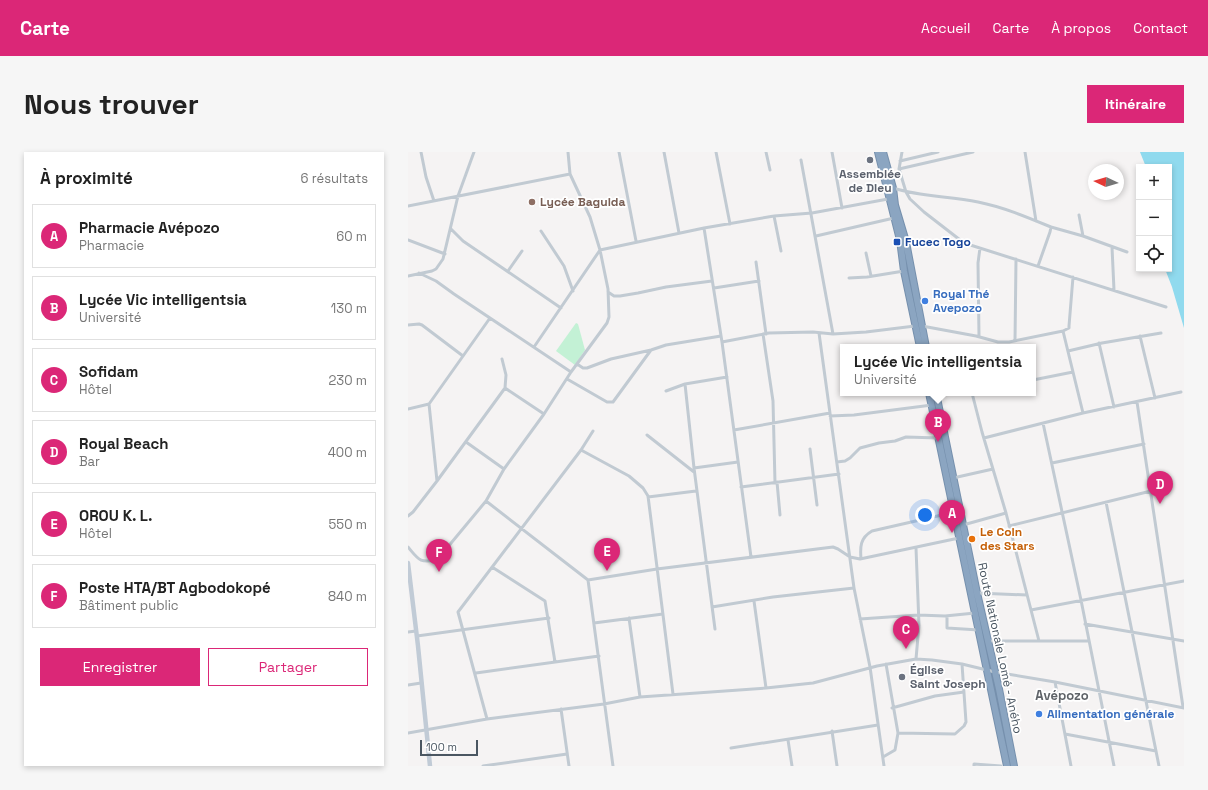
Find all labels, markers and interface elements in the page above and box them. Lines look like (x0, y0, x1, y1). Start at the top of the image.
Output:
text: Carte (20, 16, 70, 41)
text: Accueil (921, 19, 970, 37)
text: Carte (992, 19, 1029, 37)
text: À propos (1051, 19, 1111, 37)
text: Contact (1133, 19, 1188, 37)
button: Itinéraire (1087, 85, 1184, 123)
text: Nous trouver (24, 86, 199, 122)
marker: Assemblée de Dieu (865, 155, 875, 165)
north arrow (1088, 164, 1124, 200)
map controls (1136, 164, 1172, 272)
button: + (1136, 164, 1172, 200)
place label: Assemblée de Dieu (839, 166, 901, 196)
text: À proximité (40, 167, 133, 189)
text: 6 résultats (301, 170, 368, 187)
place label: Lycée Baguida (540, 194, 626, 210)
marker: Lycée Baguida (527, 197, 537, 207)
button: − (1136, 200, 1172, 236)
text: Pharmacie Avépozo (79, 218, 220, 237)
text: A (50, 228, 58, 245)
text: 60 m (336, 228, 367, 245)
place label: Fucec Togo (905, 234, 971, 250)
button: locate (1136, 236, 1172, 272)
text: Pharmacie (79, 237, 144, 254)
marker: Fucec Togo (892, 237, 902, 247)
place label: Royal Thé Avepozo (933, 286, 990, 316)
text: Lycée Vic intelligentsia (79, 290, 247, 309)
marker: Royal Thé Avepozo (920, 296, 930, 306)
text: B (50, 300, 58, 317)
text: 130 m (331, 300, 367, 317)
text: Université (79, 309, 142, 326)
popup (840, 344, 1036, 396)
text: Lycée Vic intelligentsia (854, 352, 1022, 371)
text: Sofidam (79, 362, 138, 381)
text: Université (854, 371, 917, 388)
text: C (50, 372, 58, 389)
text: 230 m (329, 372, 367, 389)
text: Hôtel (79, 381, 112, 398)
pin: B (925, 409, 951, 442)
text: Royal Beach (79, 434, 169, 453)
text: D (50, 444, 58, 461)
text: 400 m (328, 444, 367, 461)
text: Bar (79, 453, 100, 470)
pin: D (1147, 471, 1173, 504)
pin: A (939, 500, 965, 533)
your location (915, 505, 935, 525)
text: OROU K. L. (79, 506, 152, 525)
text: E (50, 516, 58, 533)
text: 550 m (329, 516, 367, 533)
place label: Le Coin des Stars (980, 524, 1035, 554)
text: Hôtel (79, 525, 112, 542)
marker: Le Coin des Stars (967, 534, 977, 544)
pin: E (594, 538, 620, 571)
pin: F (426, 539, 452, 572)
street label: Route Nationale Lomé - Aného (974, 561, 1026, 735)
text: Poste HTA/BT Agbodokopé (79, 578, 271, 597)
text: F (51, 588, 57, 605)
text: 840 m (328, 588, 367, 605)
text: Bâtiment public (79, 597, 179, 614)
pin: C (893, 616, 919, 649)
button: Enregistrer (40, 648, 200, 686)
button: Partager (208, 648, 368, 686)
place label: Église Saint Joseph (910, 662, 986, 692)
marker: Église Saint Joseph (897, 672, 907, 682)
district label: Avépozo (1035, 687, 1089, 704)
place label: Alimentation générale (1047, 706, 1174, 722)
marker: Alimentation générale (1034, 709, 1044, 719)
scale bar (420, 738, 478, 757)
text: 100 m (426, 740, 457, 754)

